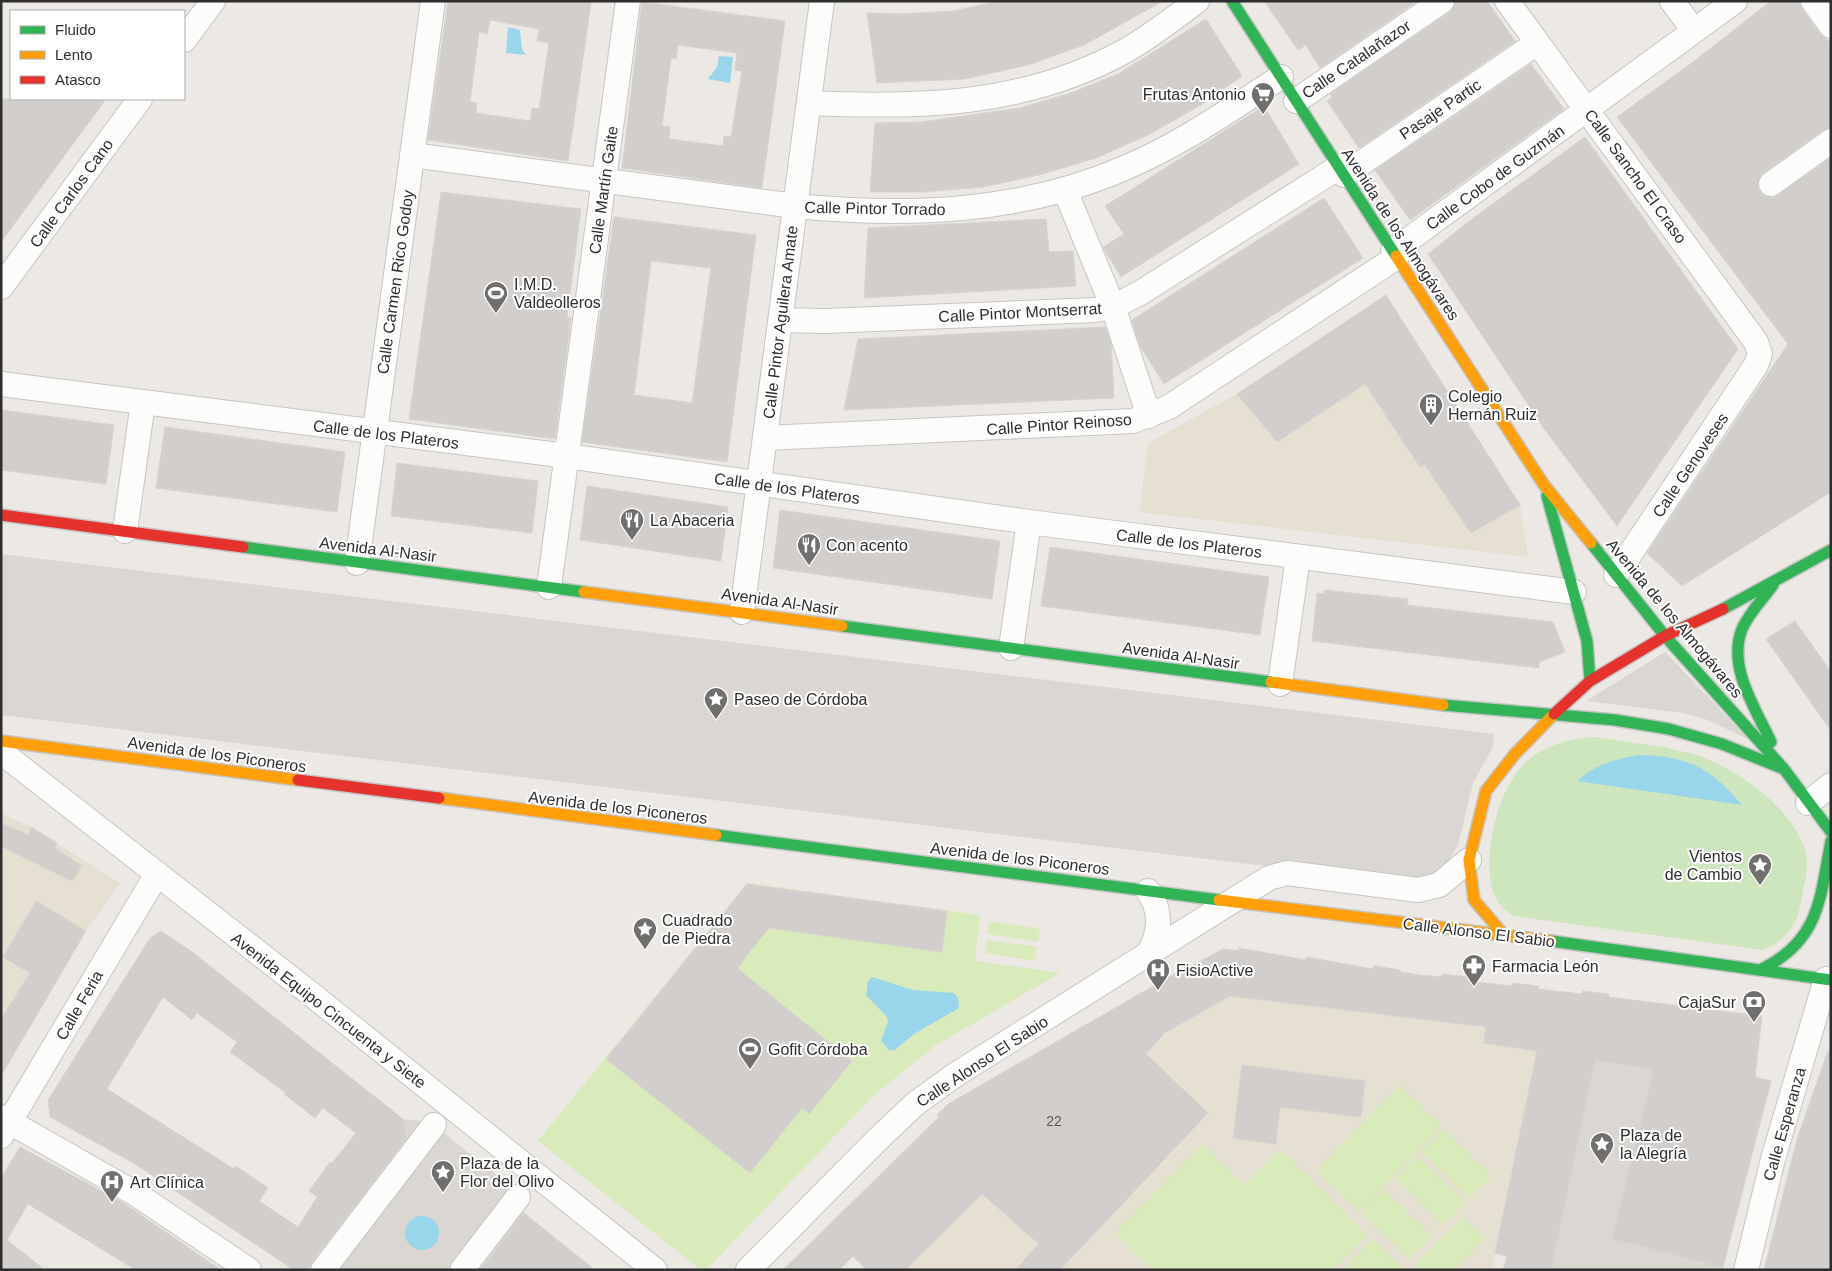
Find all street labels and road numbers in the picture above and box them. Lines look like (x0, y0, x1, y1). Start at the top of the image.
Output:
street label: Calle Catalañazor (1299, 16, 1414, 102)
street label: Pasaje Partic (1396, 76, 1484, 143)
street label: Calle Sancho El Craso (1581, 106, 1690, 246)
street label: Calle Cobo de Guzmán (1423, 122, 1568, 233)
street label: Calle Martín Gaite (586, 125, 621, 255)
street label: Calle Carlos Cano (26, 136, 116, 251)
street label: Avenida de los Almogávares (1339, 145, 1463, 323)
street label: Calle Carmen Rico Godoy (374, 189, 417, 375)
street label: Calle Pintor Torrado (804, 199, 946, 218)
street label: Calle Pintor Aguilera Amate (760, 224, 801, 420)
street label: Calle Pintor Montserrat (938, 300, 1103, 325)
street label: Calle Genoveses (1649, 410, 1732, 521)
street label: Calle Pintor Reinoso (986, 411, 1132, 438)
street label: Calle de los Plateros (312, 417, 460, 452)
street label: Calle de los Plateros (713, 470, 861, 507)
street label: Calle de los Plateros (1115, 526, 1263, 561)
street label: Avenida Al-Nasir (318, 534, 438, 565)
street label: Avenida de los Almogávares (1603, 536, 1746, 701)
street label: Avenida Al-Nasir (720, 585, 840, 618)
street label: Avenida Al-Nasir (1121, 639, 1241, 672)
street label: Avenida de los Piconeros (126, 734, 307, 775)
street label: Avenida de los Piconeros (527, 788, 708, 827)
street label: Avenida de los Piconeros (929, 839, 1110, 878)
street label: Calle Alonso El Sabio (1402, 915, 1556, 950)
street label: Avenida Equipo Cincuenta y Siete (228, 929, 429, 1092)
street label: Calle Feria (53, 967, 106, 1043)
street label: Calle Alonso El Sabio (913, 1013, 1051, 1110)
street label: Calle Esperanza (1760, 1065, 1809, 1183)

